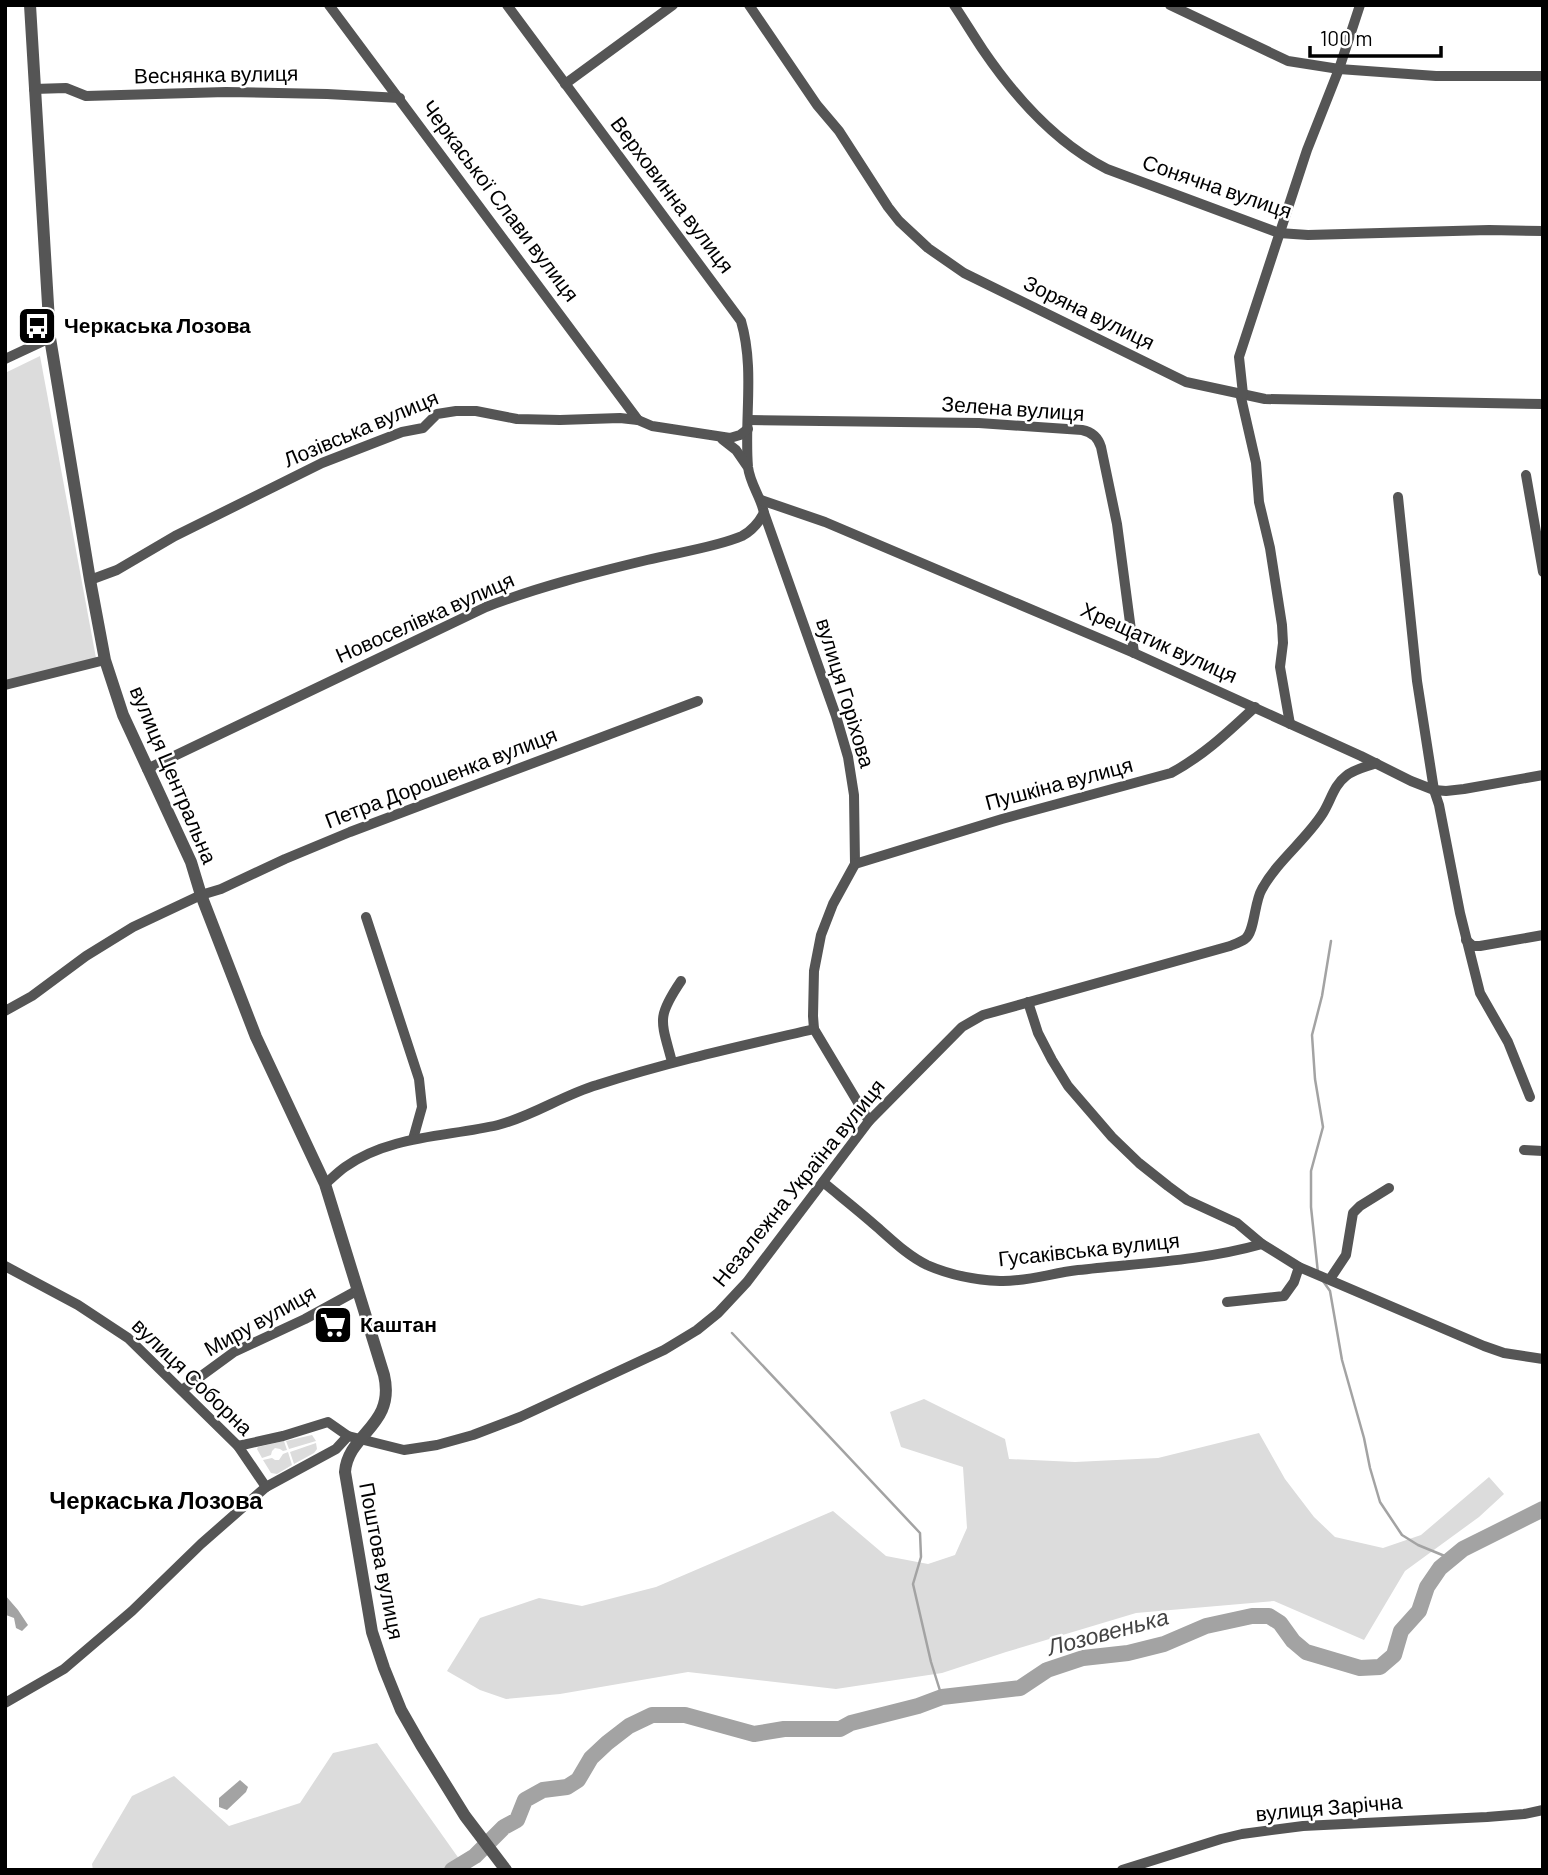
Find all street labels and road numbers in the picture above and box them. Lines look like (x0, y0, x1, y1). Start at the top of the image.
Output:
street label: Веснянка вулиця (134, 60, 298, 87)
street label: Черкаської Слави вулиця (417, 95, 585, 306)
street label: Верховинна вулиця (606, 111, 740, 277)
street label: Сонячна вулиця (1139, 148, 1295, 223)
street label: Зоряна вулиця (1020, 269, 1159, 354)
street label: Лозівська вулиця (279, 384, 441, 471)
street label: Зелена вулиця (941, 390, 1085, 425)
street label: Новоселівка вулиця (331, 566, 517, 667)
street label: Хрещатик вулиця (1077, 596, 1242, 687)
street label: вулиця Горіхова (812, 615, 881, 771)
street label: вулиця Центральна (126, 682, 223, 867)
street label: Петра Дорошенка вулиця (321, 721, 560, 832)
street label: Пушкіна вулиця (982, 751, 1135, 814)
street label: Незалежна Україна вулиця (707, 1073, 889, 1291)
street label: Гусаківська вулиця (997, 1227, 1181, 1270)
street label: Миру вулиця (199, 1279, 319, 1361)
street label: вулиця Соборна (128, 1312, 259, 1440)
street label: Поштова вулиця (355, 1480, 410, 1641)
street label: вулиця Зарічна (1254, 1788, 1404, 1825)

